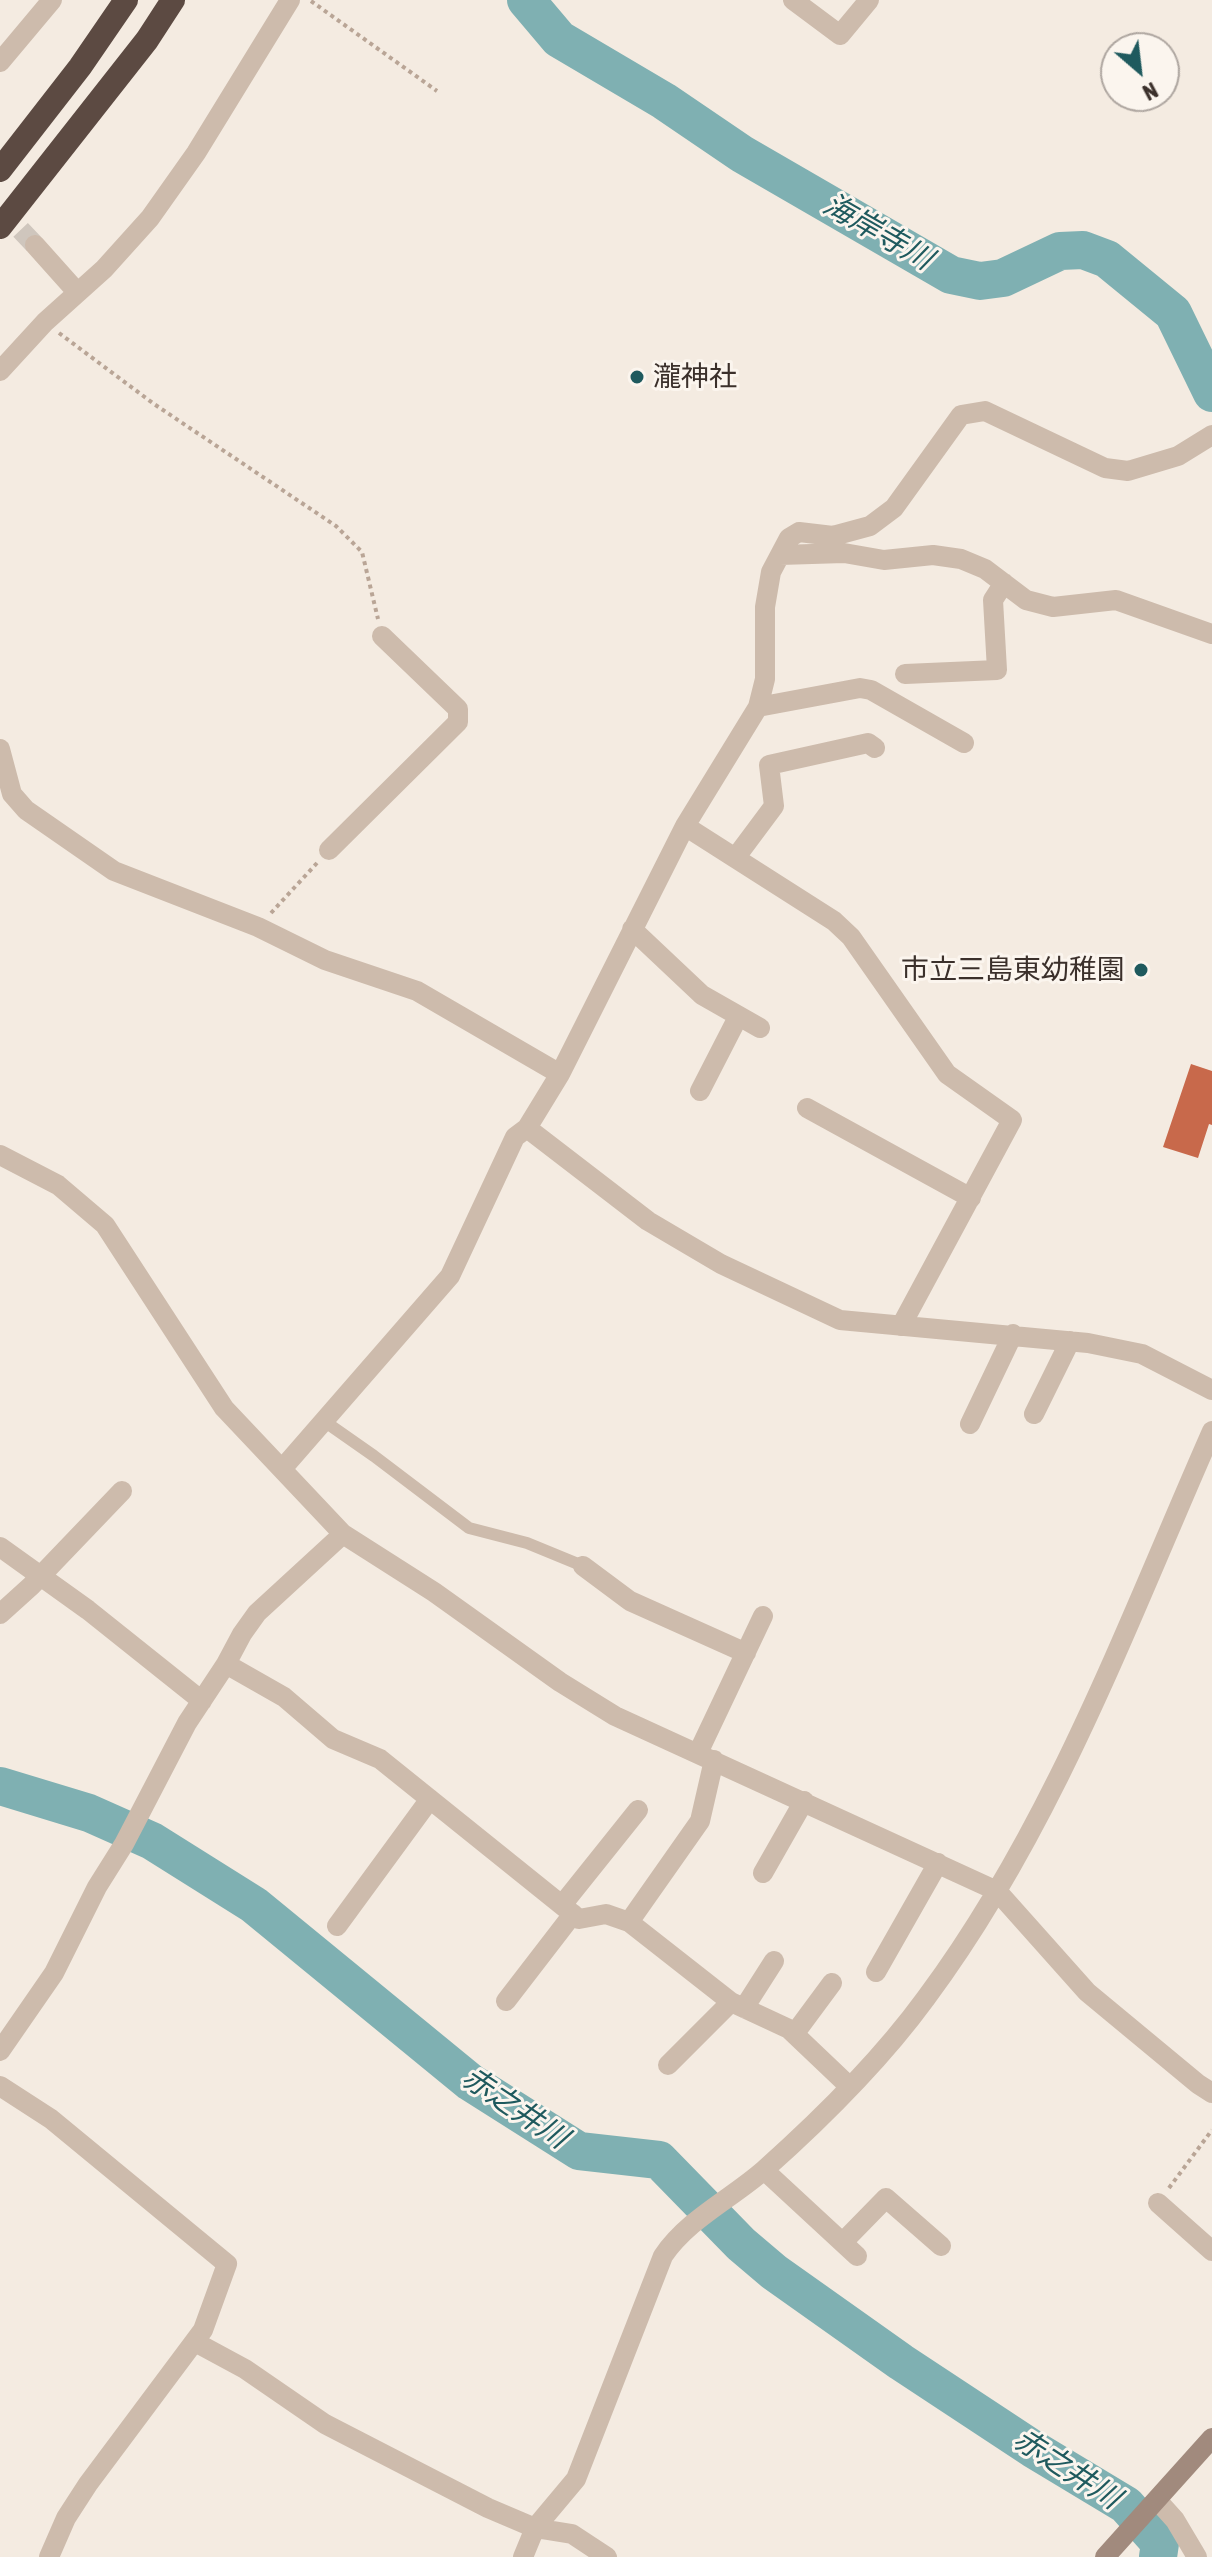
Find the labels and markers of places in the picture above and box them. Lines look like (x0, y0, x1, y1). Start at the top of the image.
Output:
place label: 瀧神社 (653, 360, 737, 394)
marker: 瀧神社 (628, 368, 646, 386)
place label: 市立三島東幼稚園 (901, 953, 1125, 987)
marker: 市立三島東幼稚園 (1132, 961, 1150, 979)

